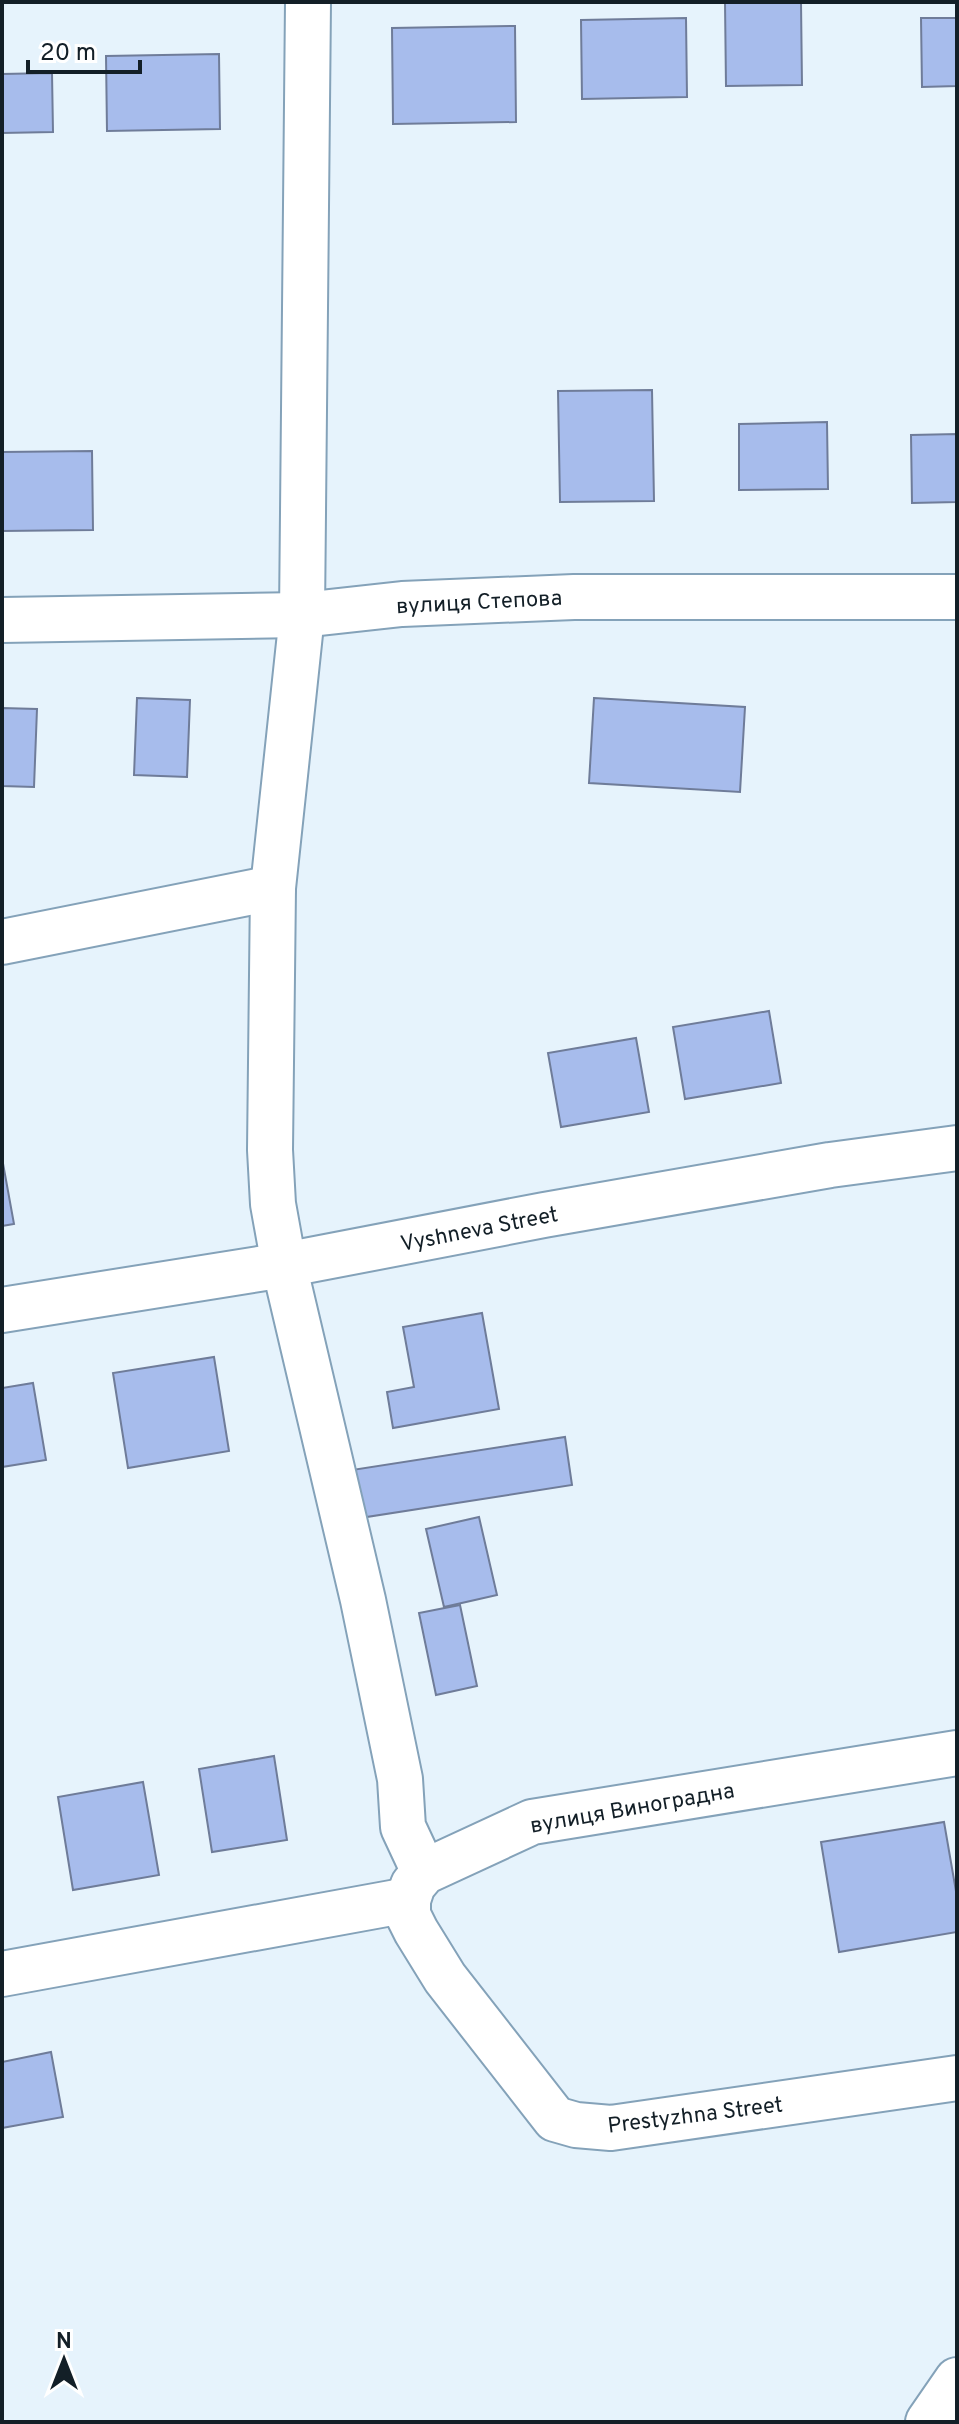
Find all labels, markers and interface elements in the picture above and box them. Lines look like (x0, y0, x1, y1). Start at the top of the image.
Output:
scale bar (28, 24, 140, 74)
text: 20 m (40, 39, 96, 69)
street label: вулиця Степова (395, 586, 563, 621)
street label: Vyshneva Street (398, 1202, 561, 1259)
street label: вулиця Виноградна (528, 1778, 737, 1841)
street label: Prestyzhna Street (606, 2092, 785, 2141)
north arrow (24, 2320, 104, 2400)
text: N (56, 2329, 72, 2356)

